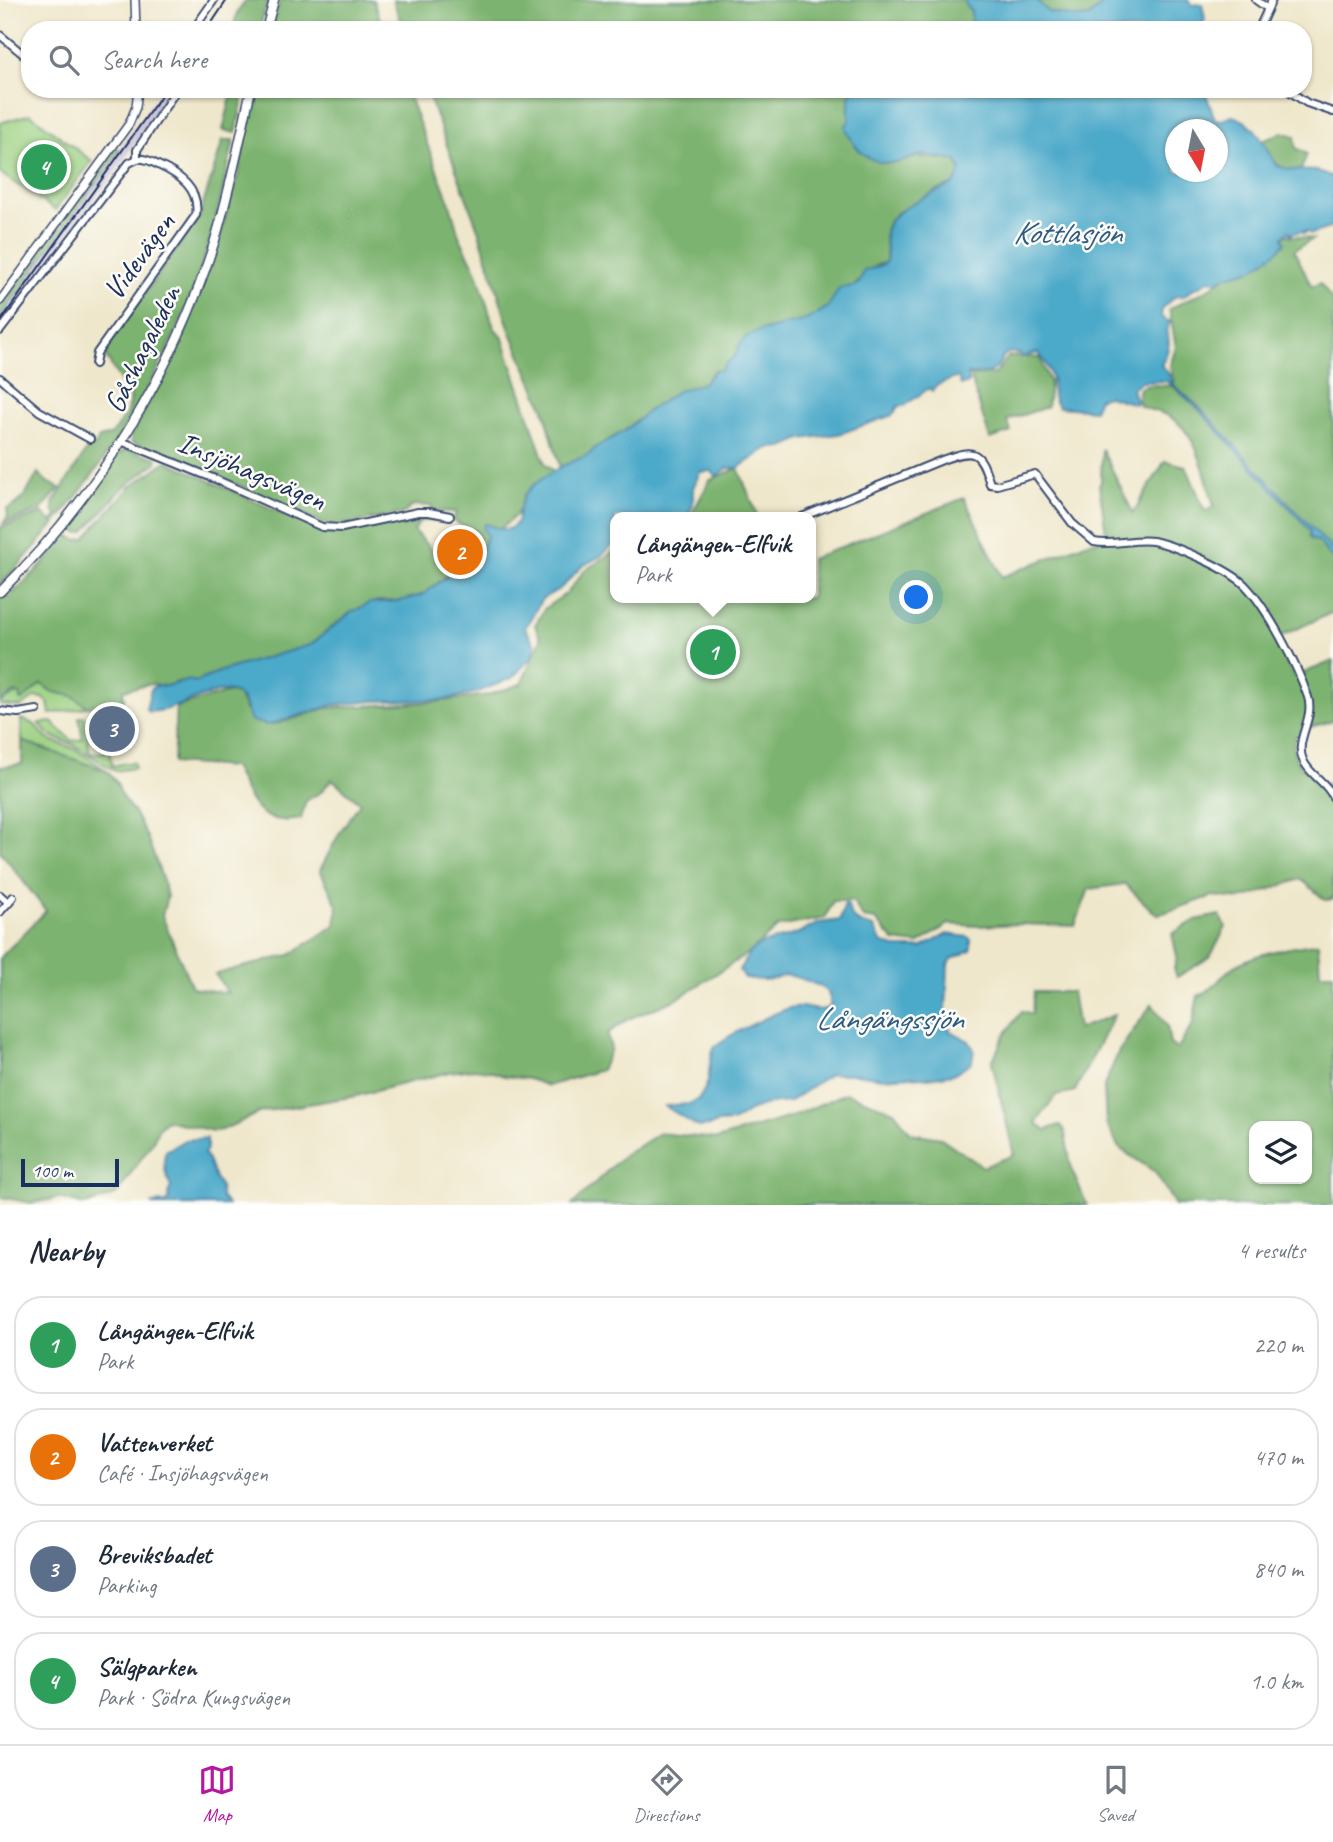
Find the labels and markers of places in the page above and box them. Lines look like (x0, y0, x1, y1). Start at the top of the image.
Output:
pin: 4 (21, 141, 67, 193)
pin: 2 (437, 526, 483, 578)
pin: 1 (690, 626, 736, 678)
pin: 3 (89, 703, 135, 755)

